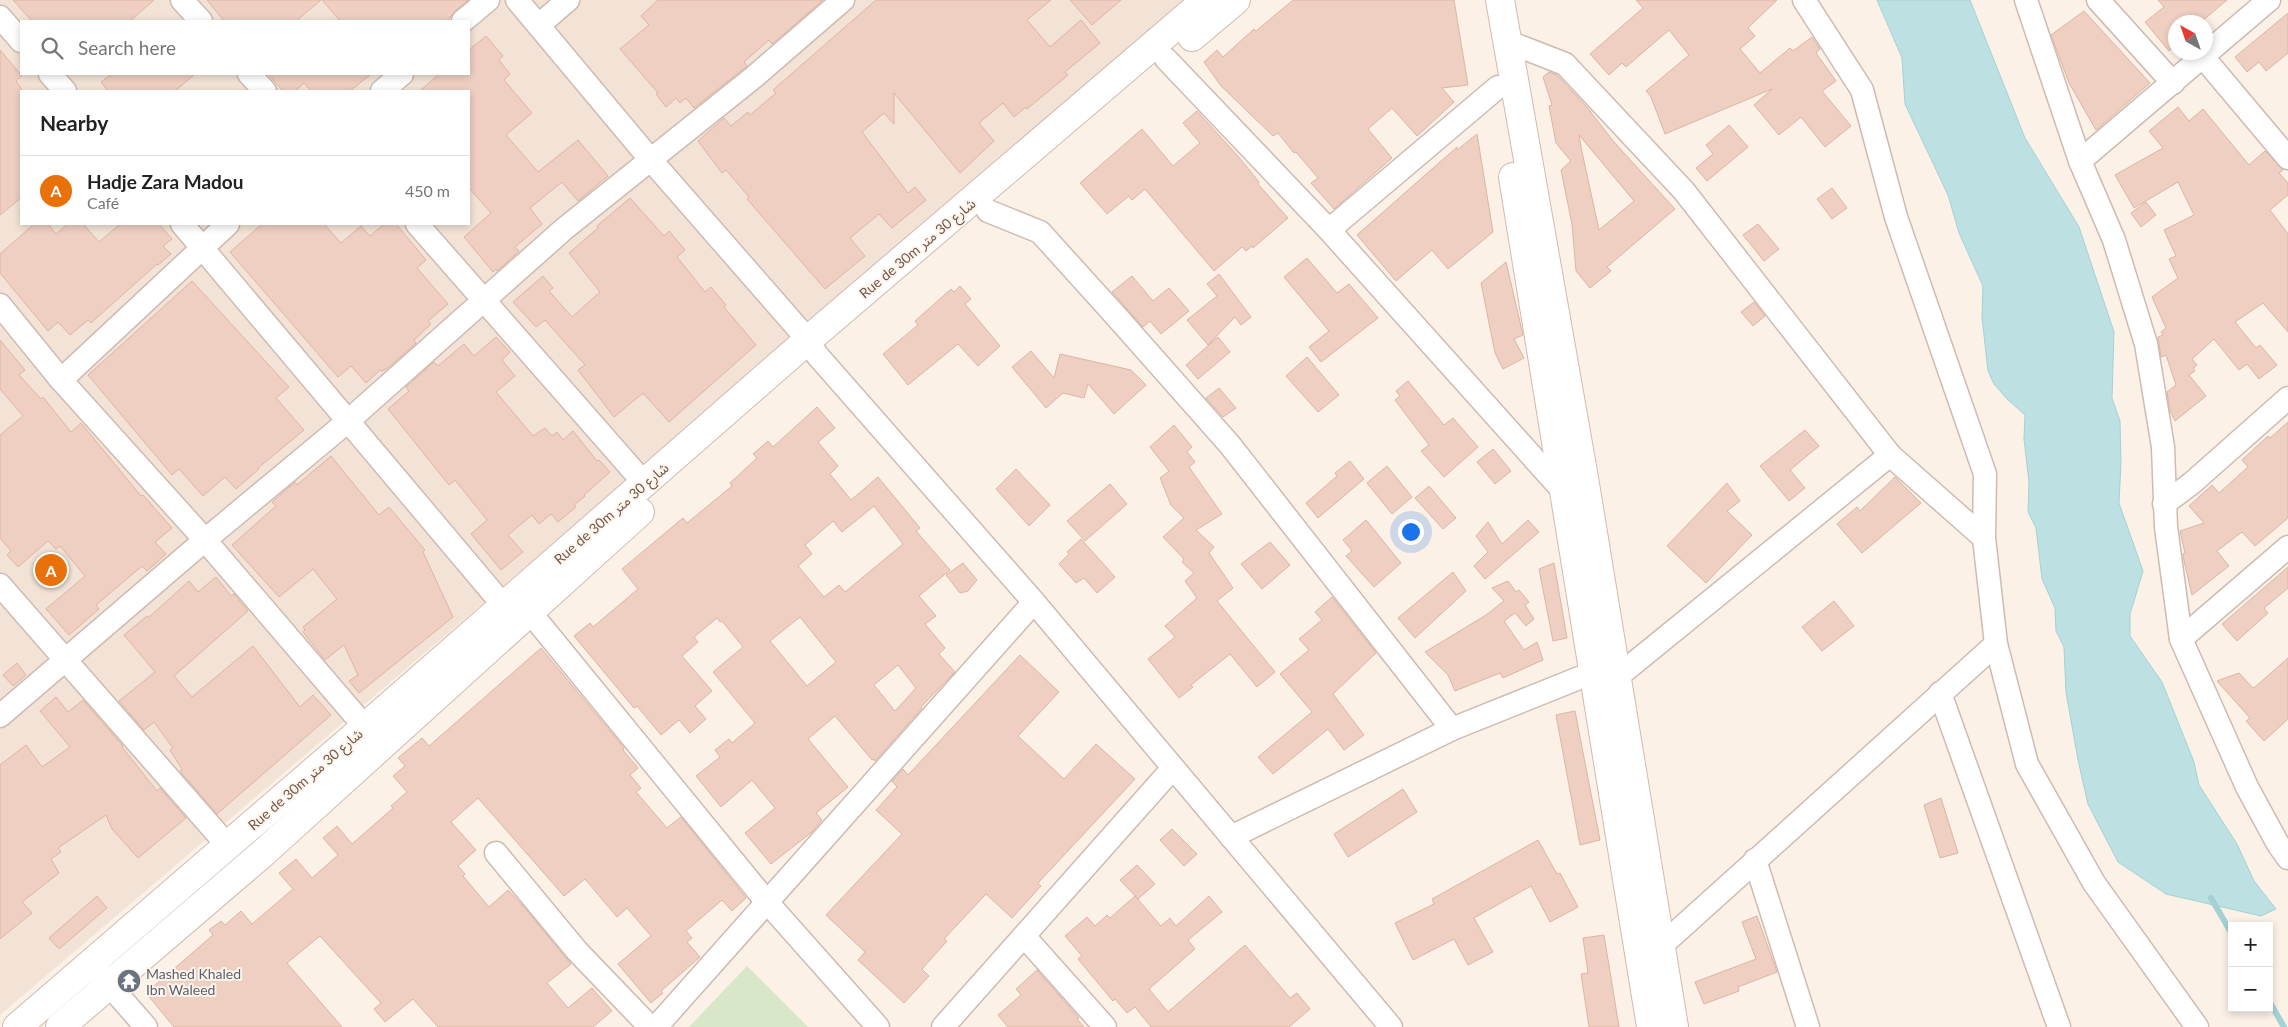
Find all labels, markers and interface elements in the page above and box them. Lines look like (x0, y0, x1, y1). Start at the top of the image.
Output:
north arrow (2168, 15, 2213, 60)
search box (20, 20, 470, 75)
icon: search (38, 34, 66, 62)
text: Search here (78, 36, 176, 59)
text: Nearby (40, 110, 108, 135)
text: Hadje Zara Madou (87, 170, 244, 193)
text: A (50, 181, 62, 200)
text: 450 m (405, 181, 450, 200)
text: Café (87, 193, 119, 212)
street label: Rue de 30m شارع 30 متر (856, 194, 980, 304)
street label: Rue de 30m شارع 30 متر (550, 459, 674, 570)
your location (1398, 519, 1424, 545)
pin: A (35, 551, 67, 589)
street label: Rue de 30m شارع 30 متر (244, 725, 368, 836)
map controls (2228, 922, 2273, 1012)
button: + (2228, 922, 2273, 967)
place label: Mashed Khaled Ibn Waleed (146, 965, 241, 998)
button: − (2228, 967, 2273, 1012)
temple icon: Mashed Khaled Ibn Waleed (116, 968, 142, 994)

